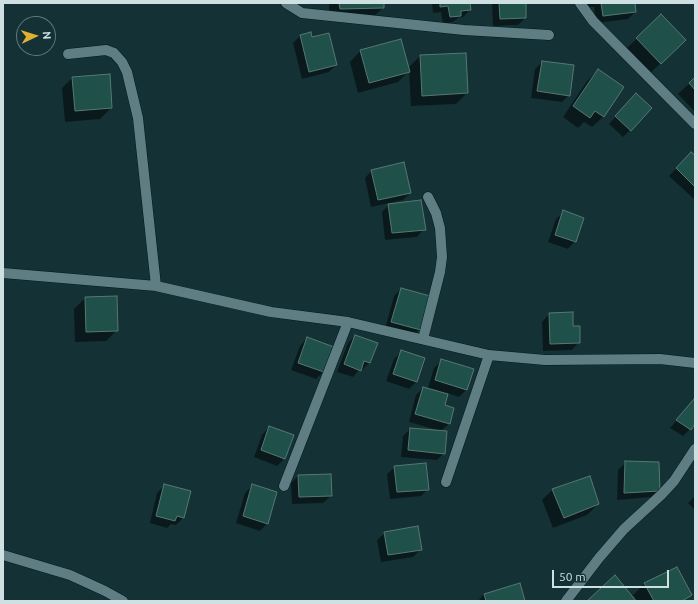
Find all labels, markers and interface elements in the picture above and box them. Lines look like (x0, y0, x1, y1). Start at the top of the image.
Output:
north arrow (16, 16, 56, 56)
text: N (41, 31, 53, 40)
scale bar (554, 562, 671, 588)
text: 50 m (559, 570, 586, 583)

